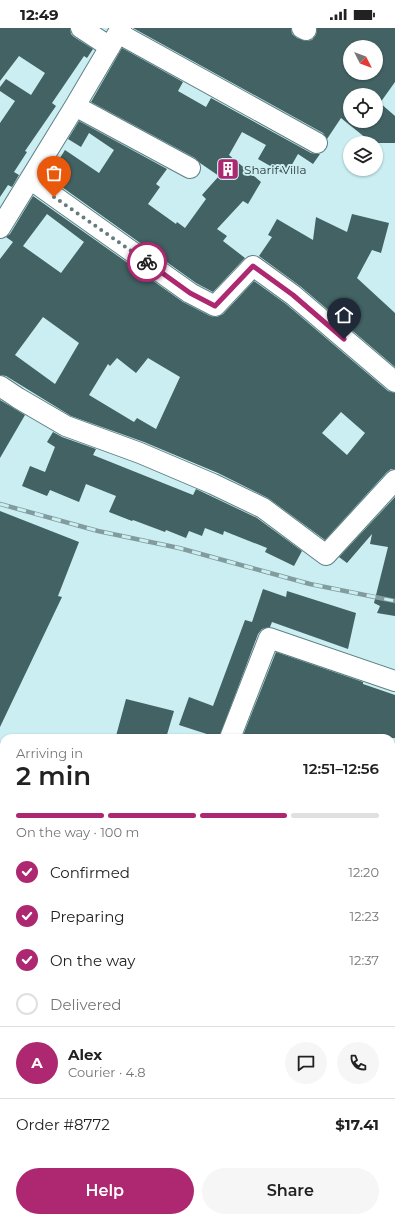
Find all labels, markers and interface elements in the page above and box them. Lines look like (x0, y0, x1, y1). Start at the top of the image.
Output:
text: 12:49 (20, 5, 59, 24)
north arrow (343, 40, 383, 80)
map controls (343, 40, 383, 176)
button: locate (343, 88, 383, 128)
button: layers (343, 136, 383, 176)
pin (37, 156, 71, 197)
building icon: Sharif Villa (215, 156, 241, 182)
icon: bag (43, 162, 65, 184)
place label: Sharif Villa (244, 162, 307, 177)
courier (127, 242, 167, 282)
icon: bike (136, 251, 158, 273)
pin (327, 298, 361, 339)
icon: home (333, 304, 355, 326)
text: Arriving in (16, 745, 83, 761)
text: 12:51–12:56 (303, 759, 379, 778)
text: 2 min (16, 760, 91, 792)
text: On the way · 100 m (16, 824, 139, 840)
icon: check (16, 861, 38, 883)
text: Confirmed (50, 863, 130, 882)
text: 12:20 (348, 864, 379, 880)
icon: check (16, 905, 38, 927)
text: Preparing (50, 907, 125, 926)
text: 12:23 (349, 908, 379, 924)
icon: check (16, 949, 38, 971)
text: On the way (50, 951, 135, 970)
text: 12:37 (349, 952, 379, 968)
text: Delivered (50, 995, 122, 1014)
button: chat (285, 1042, 327, 1084)
button: phone (337, 1042, 379, 1084)
text: Alex (68, 1045, 102, 1064)
text: A (31, 1053, 43, 1072)
text: Courier · 4.8 (68, 1064, 146, 1080)
text: Order #8772 (16, 1115, 110, 1134)
text: $17.41 (335, 1115, 379, 1134)
button: Help (16, 1168, 194, 1214)
button: Share (202, 1168, 379, 1214)

